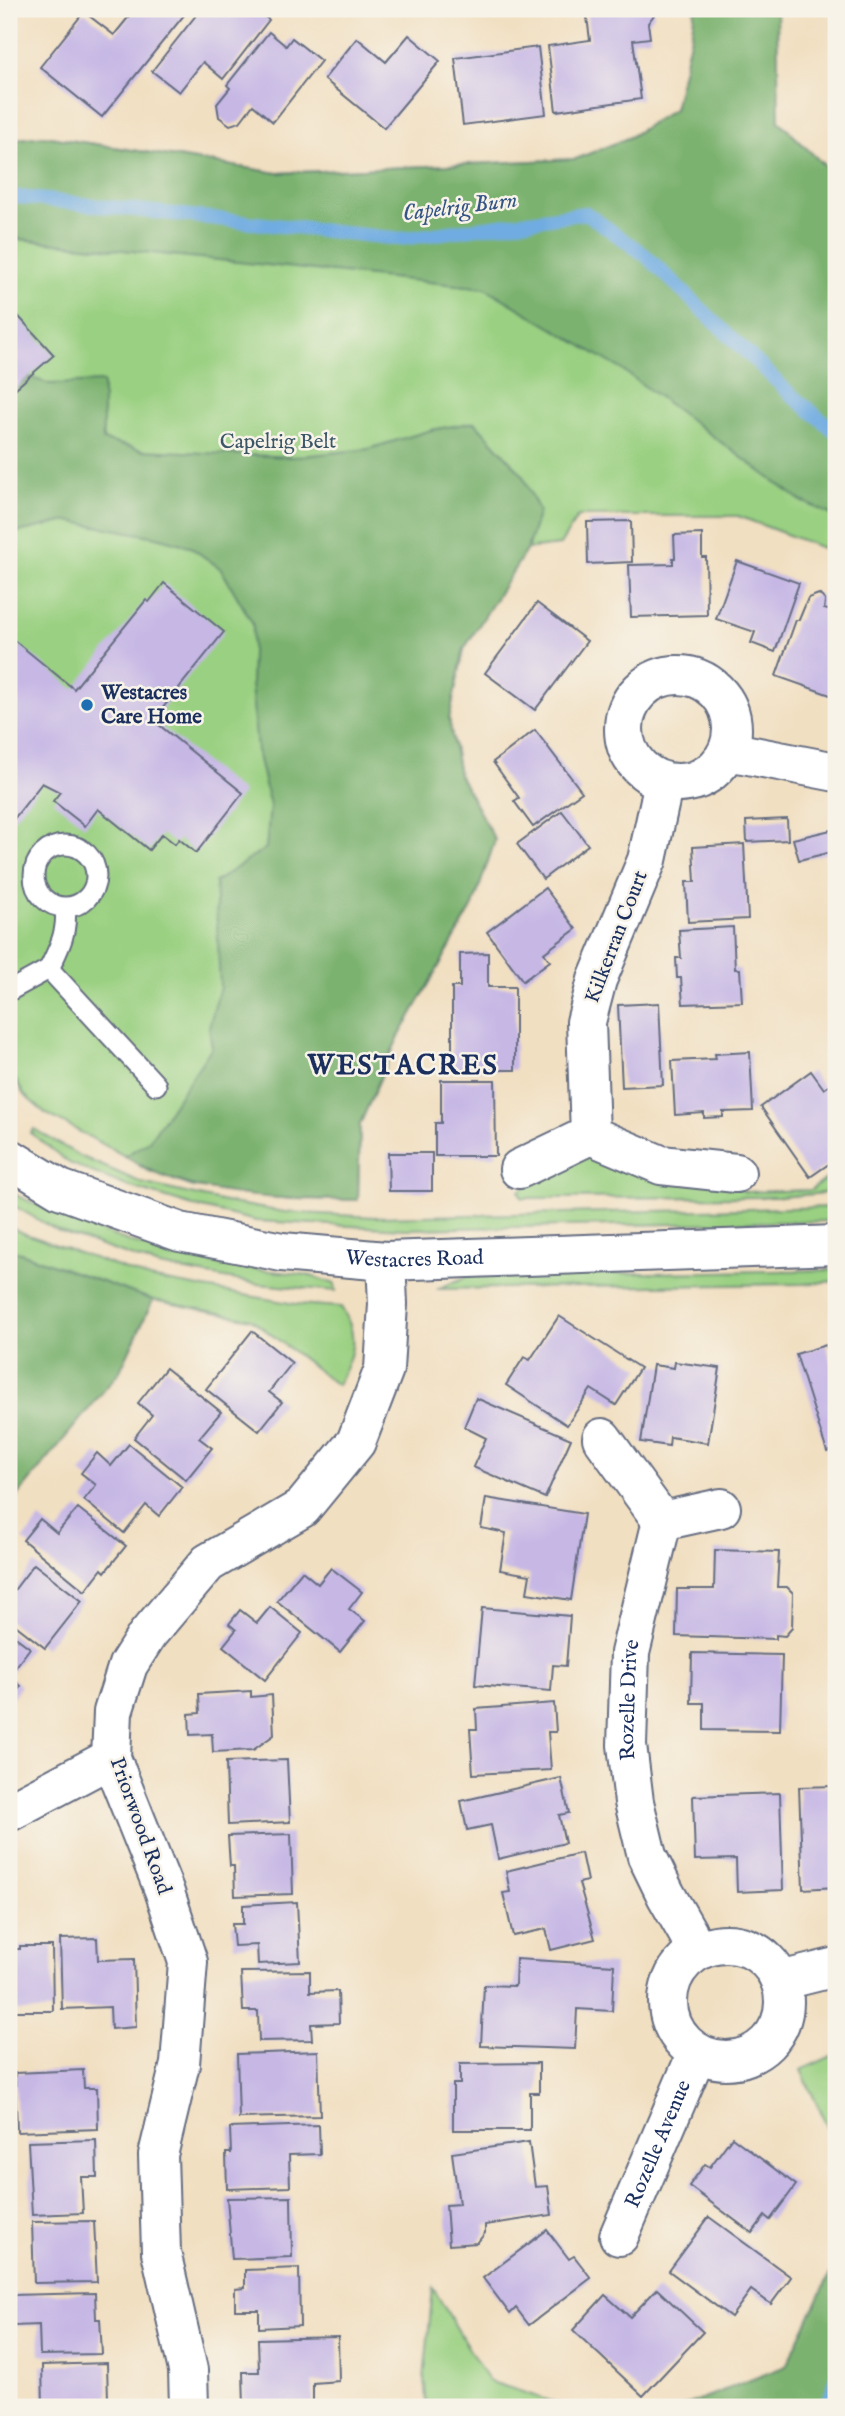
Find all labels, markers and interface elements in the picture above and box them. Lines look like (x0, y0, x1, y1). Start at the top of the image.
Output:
water label: Capelrig Burn (401, 186, 519, 229)
park label: Capelrig Belt (220, 429, 336, 456)
place label: Westacres Care Home (100, 680, 202, 731)
marker: Westacres Care Home (79, 697, 95, 713)
street label: Kilkerran Court (579, 867, 655, 1007)
district label: WESTACRES (306, 1049, 499, 1084)
street label: Westacres Road (344, 1244, 485, 1275)
street label: Rozelle Drive (613, 1636, 646, 1762)
street label: Priorwood Road (103, 1754, 178, 1899)
street label: Rozelle Avenue (619, 2076, 698, 2212)

